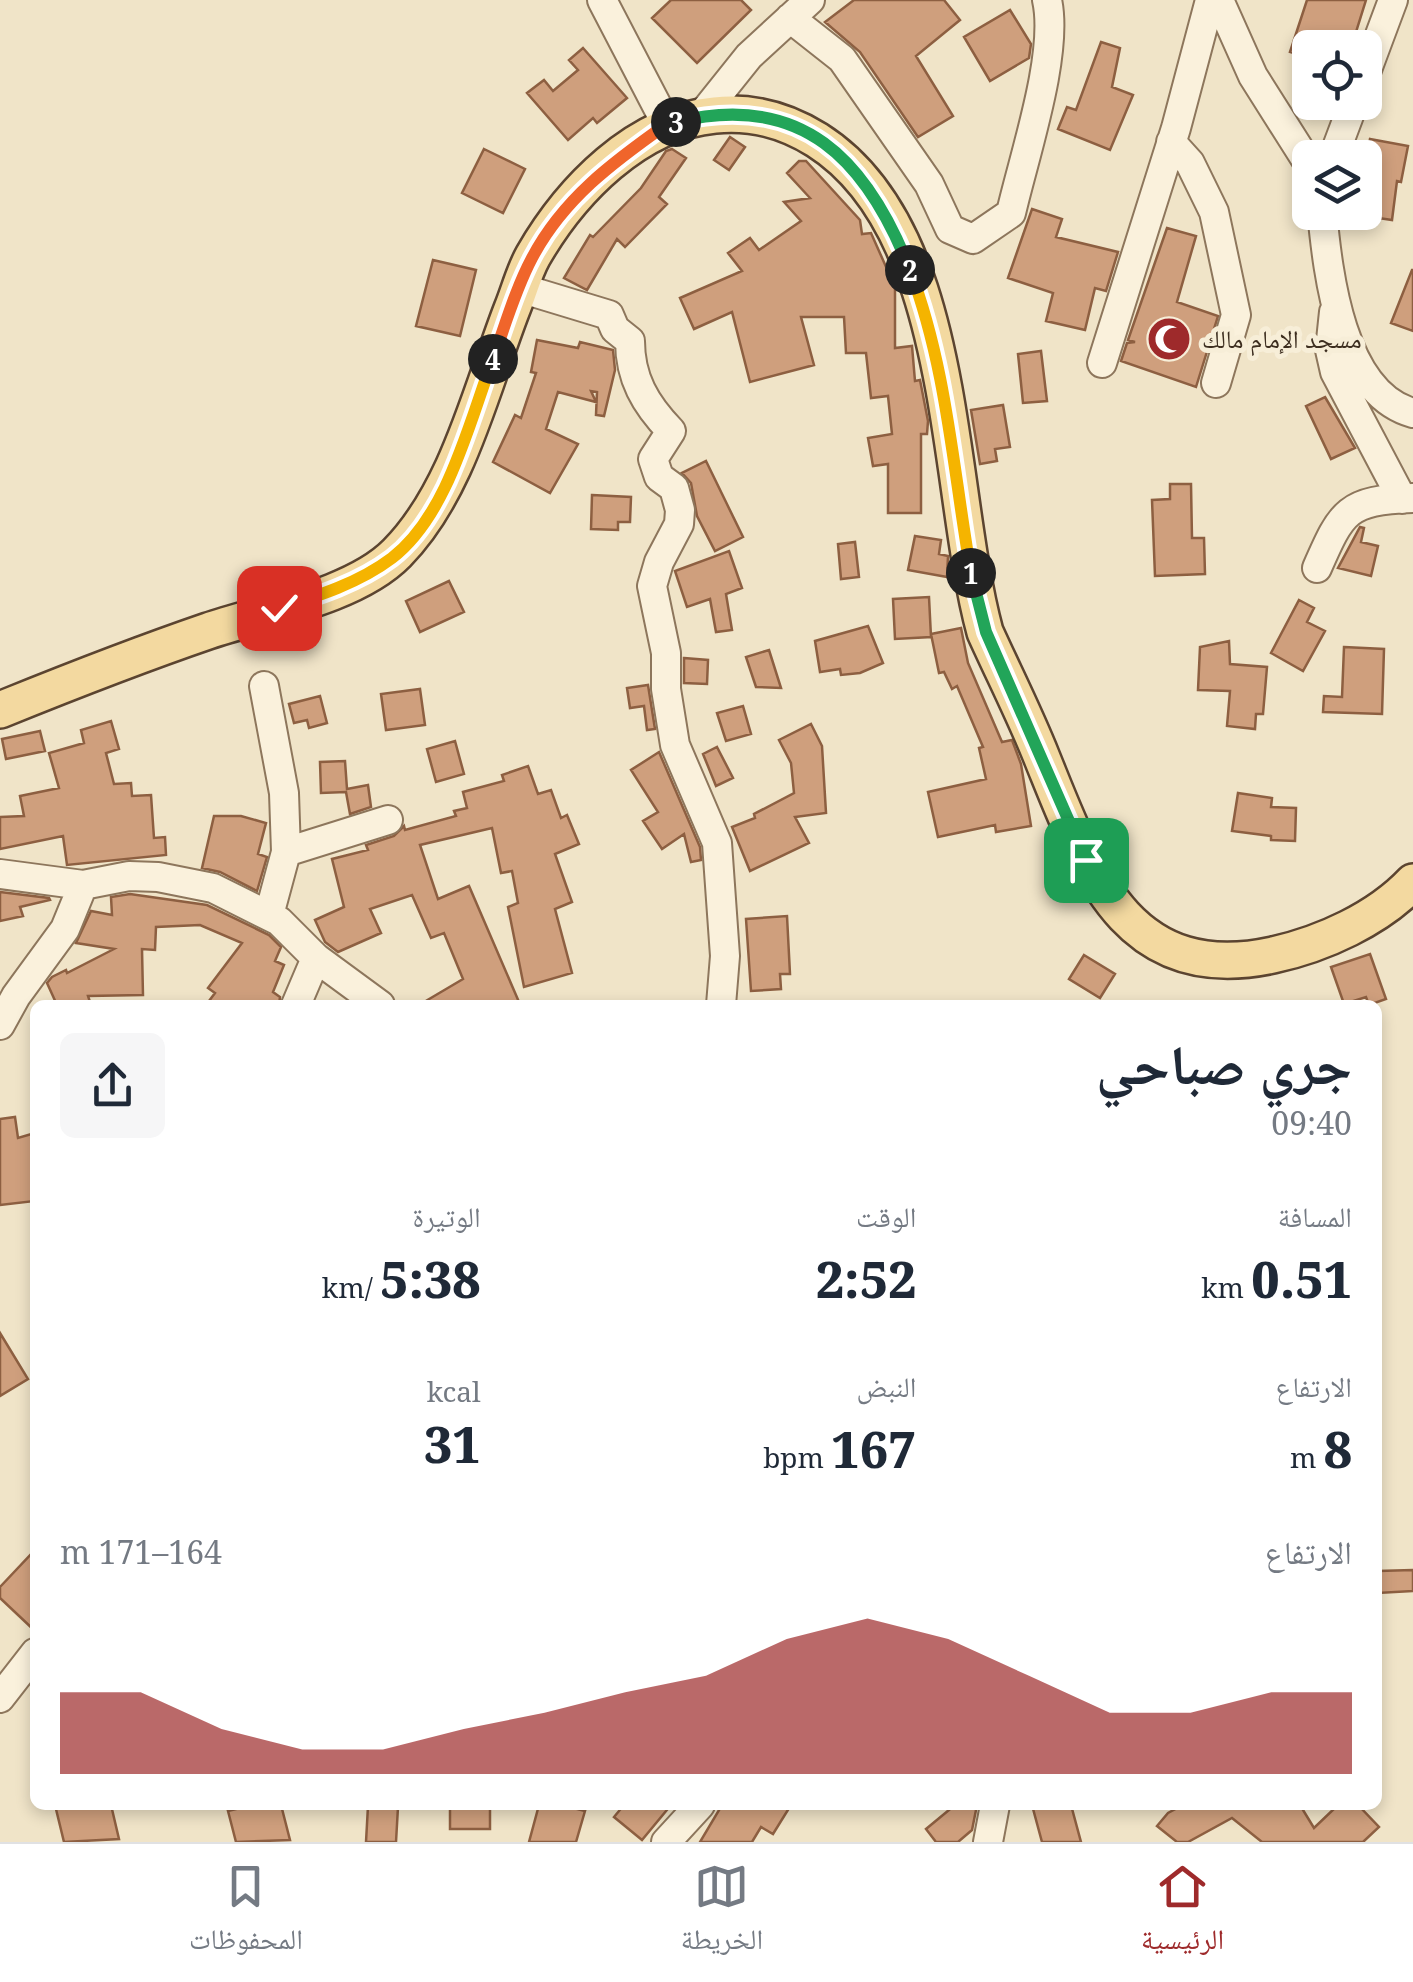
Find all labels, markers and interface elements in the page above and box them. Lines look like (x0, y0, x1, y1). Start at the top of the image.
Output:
map controls (1292, 30, 1382, 230)
button: locate (1292, 30, 1382, 120)
pin: 3 (651, 97, 701, 147)
text: 3 (668, 103, 684, 141)
button: layers (1292, 140, 1382, 230)
pin: 2 (885, 245, 935, 295)
text: 2 (902, 251, 918, 289)
mosque icon: مسجد الإمام مالك (1146, 316, 1192, 362)
place label: مسجد الإمام مالك (1202, 321, 1362, 356)
pin: 4 (468, 334, 518, 384)
text: 4 (485, 340, 501, 378)
pin: 1 (946, 548, 996, 598)
text: 1 (963, 554, 979, 592)
pin (237, 566, 322, 651)
icon: check (252, 581, 307, 636)
pin (1044, 818, 1129, 903)
icon: arrive (1059, 833, 1114, 888)
text: جري صباحي (1096, 1026, 1352, 1101)
button: share (60, 1033, 165, 1138)
text: 09:40 (1271, 1101, 1352, 1144)
text: الوتيرة (413, 1197, 481, 1235)
text: الوقت (856, 1197, 916, 1235)
text: المسافة (1278, 1197, 1352, 1235)
text: 5:38 (380, 1245, 481, 1313)
text: 2:52 (816, 1245, 916, 1313)
text: 0.51 (1251, 1245, 1352, 1313)
text: /km (322, 1268, 380, 1306)
text: km (1201, 1268, 1251, 1306)
text: النبض (857, 1367, 916, 1405)
text: الارتفاع (1276, 1367, 1352, 1405)
text: kcal (427, 1372, 481, 1410)
text: 31 (424, 1410, 481, 1478)
text: 167 (831, 1415, 916, 1483)
text: 8 (1324, 1415, 1352, 1483)
text: bpm (763, 1438, 831, 1476)
text: m (1290, 1438, 1324, 1476)
text: 164–171 m (60, 1530, 222, 1573)
text: الارتفاع (1265, 1530, 1352, 1573)
tab: المحفوظات (189, 1859, 303, 1967)
tab: الخريطة (681, 1859, 763, 1967)
tab: الرئيسية (1141, 1859, 1224, 1967)

